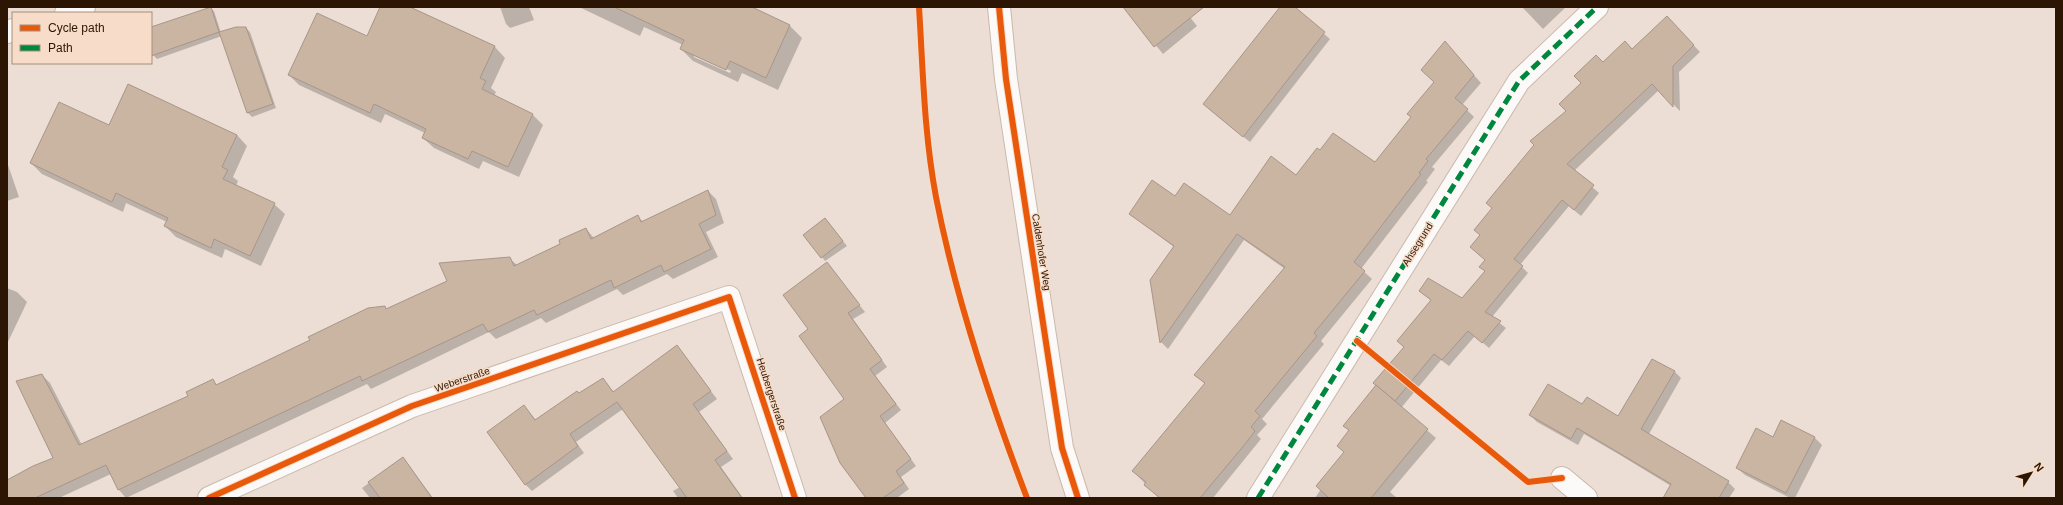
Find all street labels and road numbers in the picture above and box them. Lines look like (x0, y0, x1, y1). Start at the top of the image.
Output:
street label: Caldenhofer Weg (1030, 213, 1053, 291)
street label: Ahsegrund (1400, 221, 1435, 268)
street label: Heubergerstraße (755, 357, 789, 432)
street label: Weberstraße (433, 365, 492, 394)

